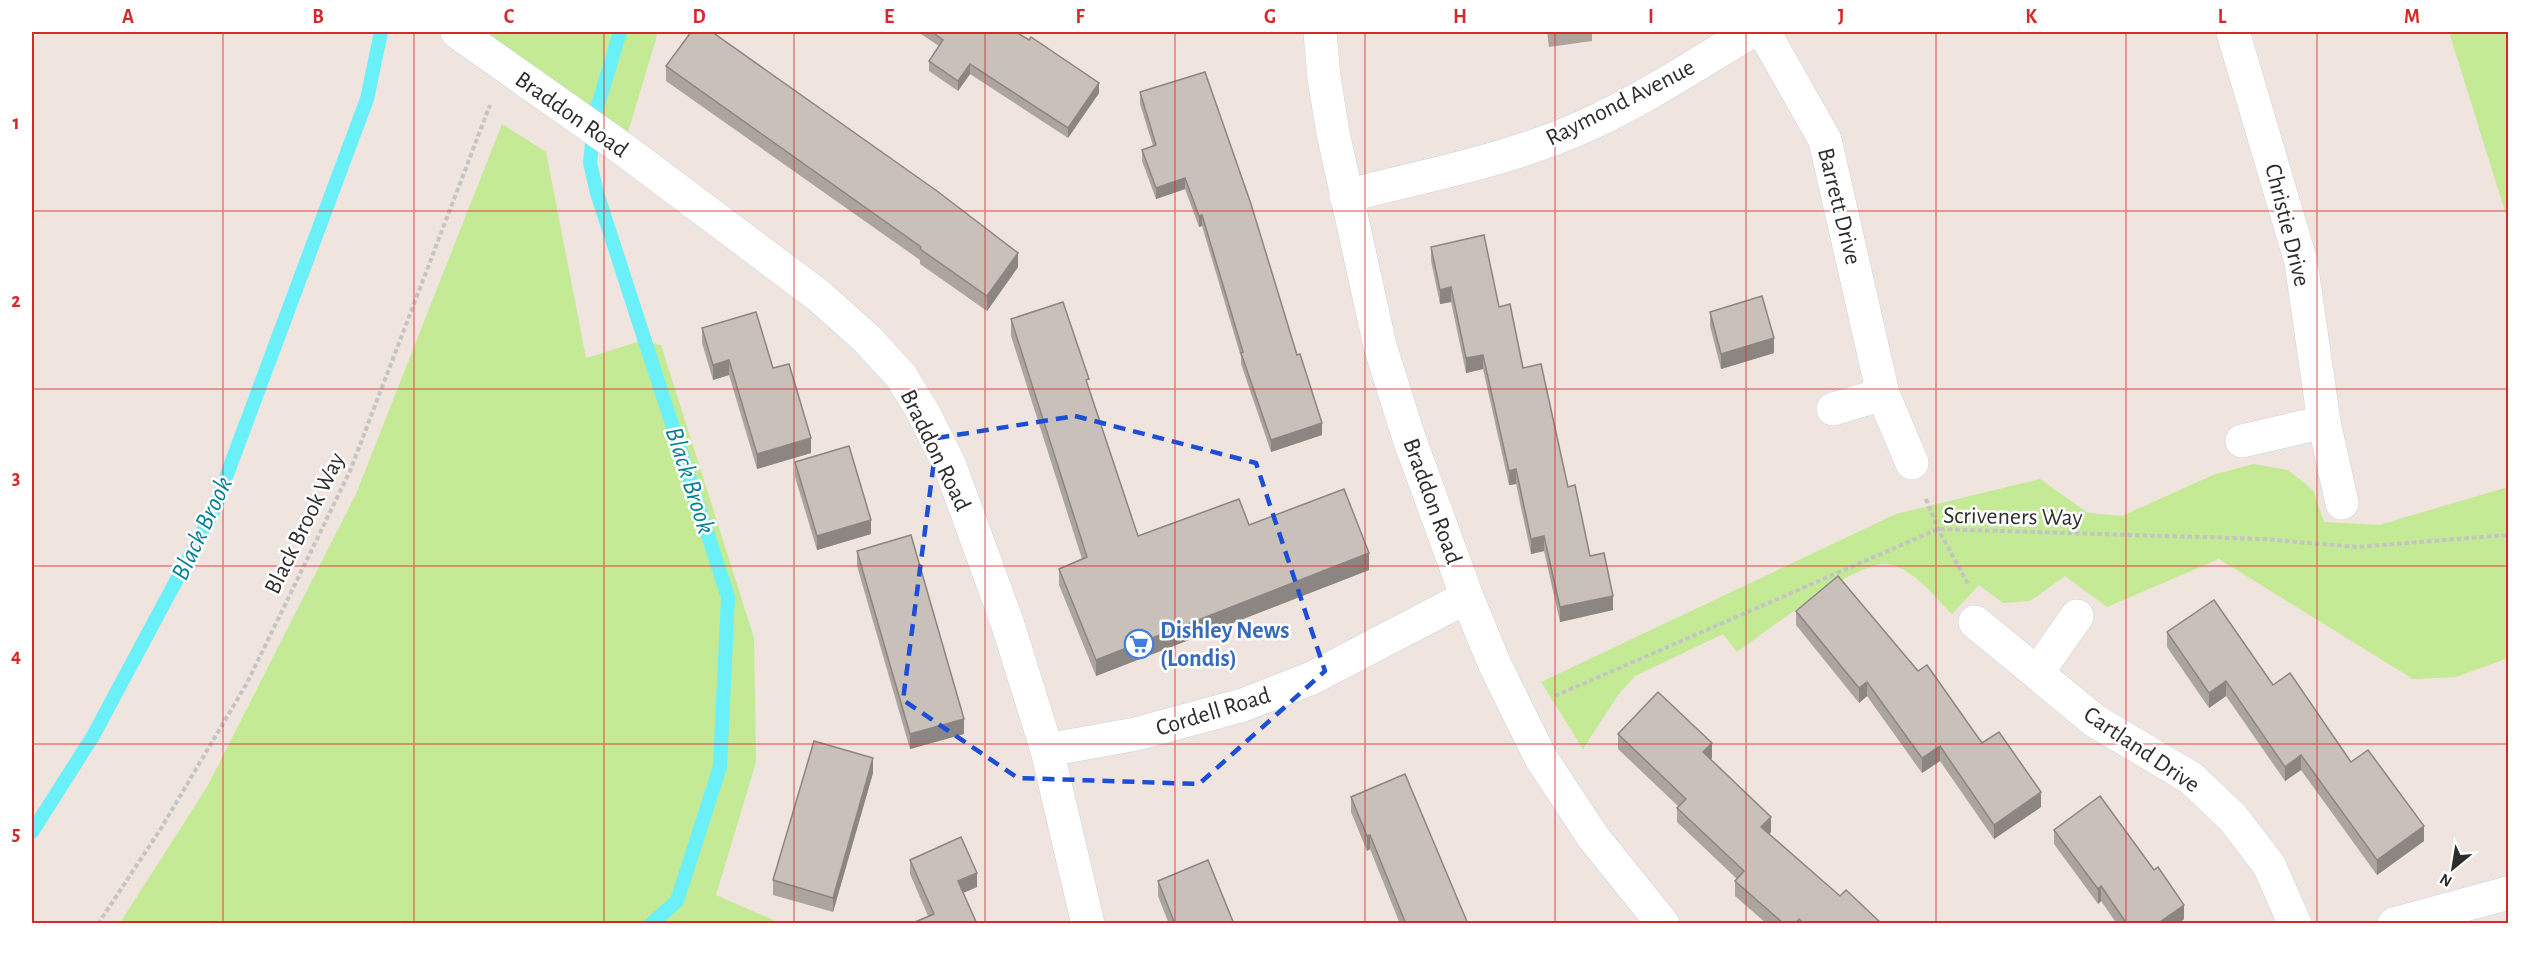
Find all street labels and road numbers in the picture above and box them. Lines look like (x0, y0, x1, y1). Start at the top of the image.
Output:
street label: Raymond Avenue (1542, 55, 1699, 151)
street label: Braddon Road (511, 67, 632, 162)
street label: Barrett Drive (1813, 145, 1865, 267)
street label: Christie Drive (2260, 161, 2314, 289)
street label: Braddon Road (895, 386, 975, 515)
street label: Braddon Road (1398, 435, 1466, 567)
street label: Black Brook Way (260, 449, 349, 598)
street label: Scriveners Way (1943, 504, 2083, 530)
street label: Cordell Road (1153, 683, 1273, 741)
street label: Cartland Drive (2079, 702, 2204, 797)

